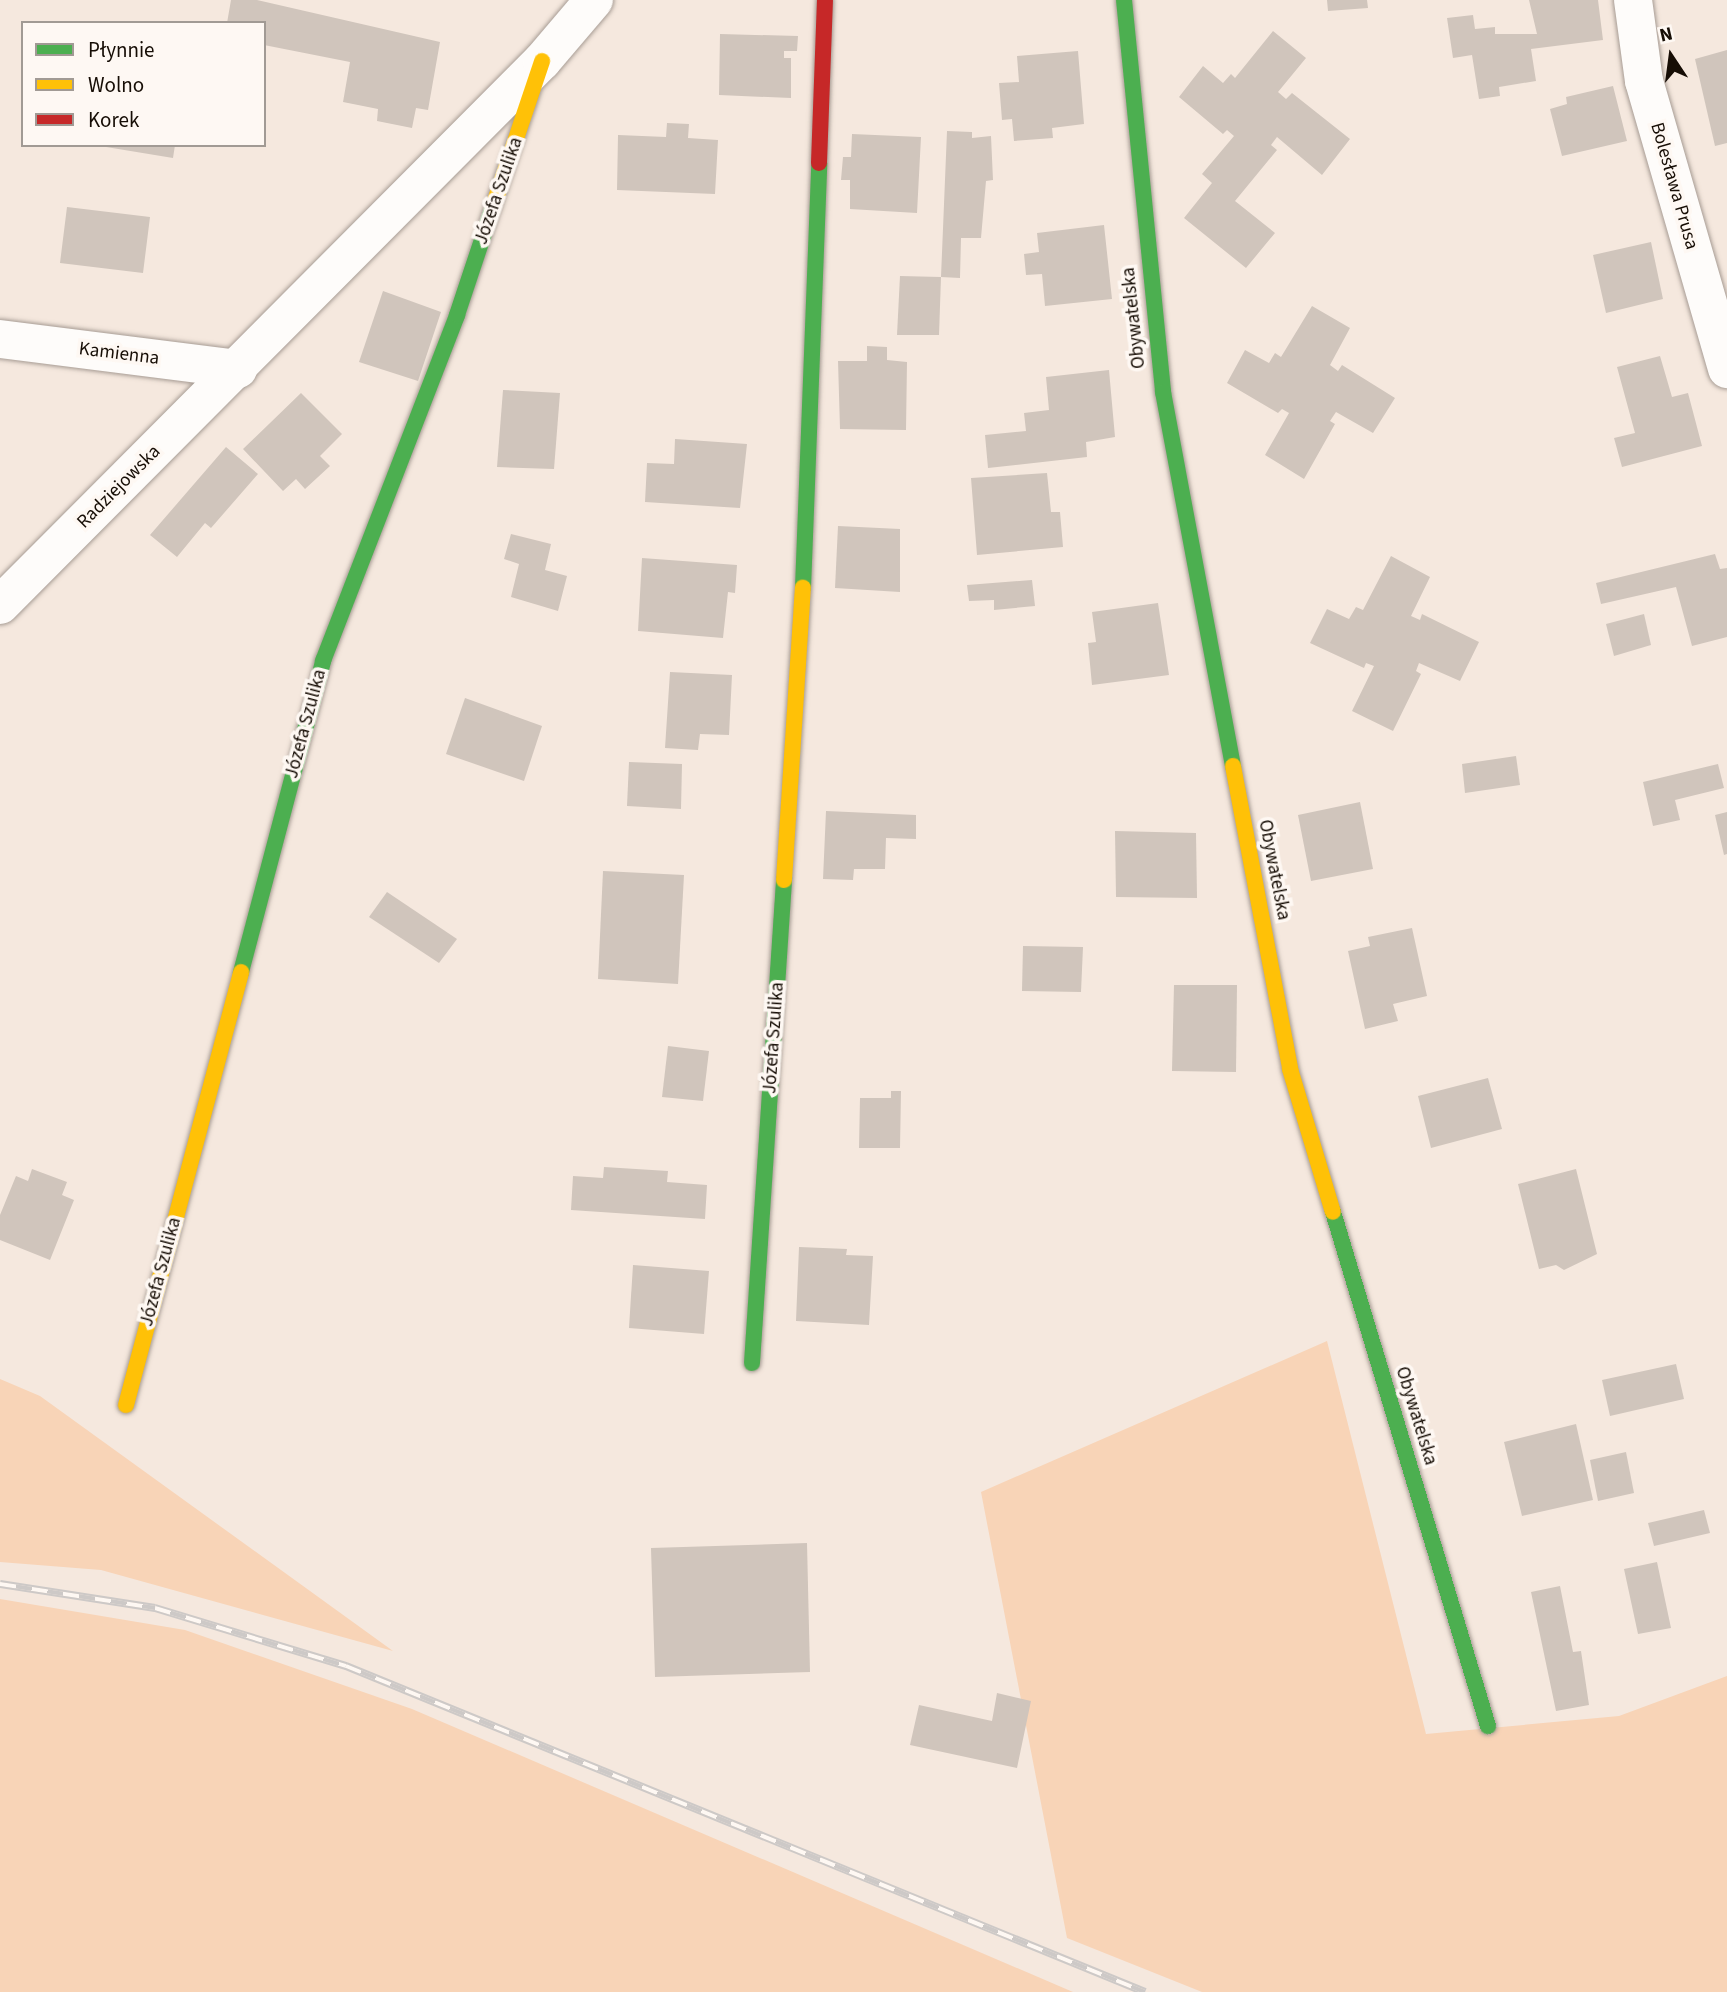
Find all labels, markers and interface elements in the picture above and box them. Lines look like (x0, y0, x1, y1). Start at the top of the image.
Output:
text: N (1657, 20, 1675, 50)
legend (21, 21, 266, 147)
north arrow (1636, 21, 1706, 91)
text: Płynnie (88, 35, 155, 65)
text: Wolno (88, 70, 144, 100)
text: Korek (88, 105, 139, 135)
street label: Bolesława Prusa (1645, 120, 1703, 252)
street label: Józefa Szulika (470, 134, 528, 248)
street label: Obywatelska (1117, 266, 1151, 370)
street label: Kamienna (78, 338, 160, 370)
street label: Radziejowska (73, 441, 165, 533)
street label: Józefa Szulika (281, 667, 331, 781)
street label: Obywatelska (1253, 818, 1295, 922)
street label: Józefa Szulika (759, 981, 789, 1095)
street label: Józefa Szulika (136, 1215, 186, 1329)
street label: Obywatelska (1390, 1364, 1442, 1468)

